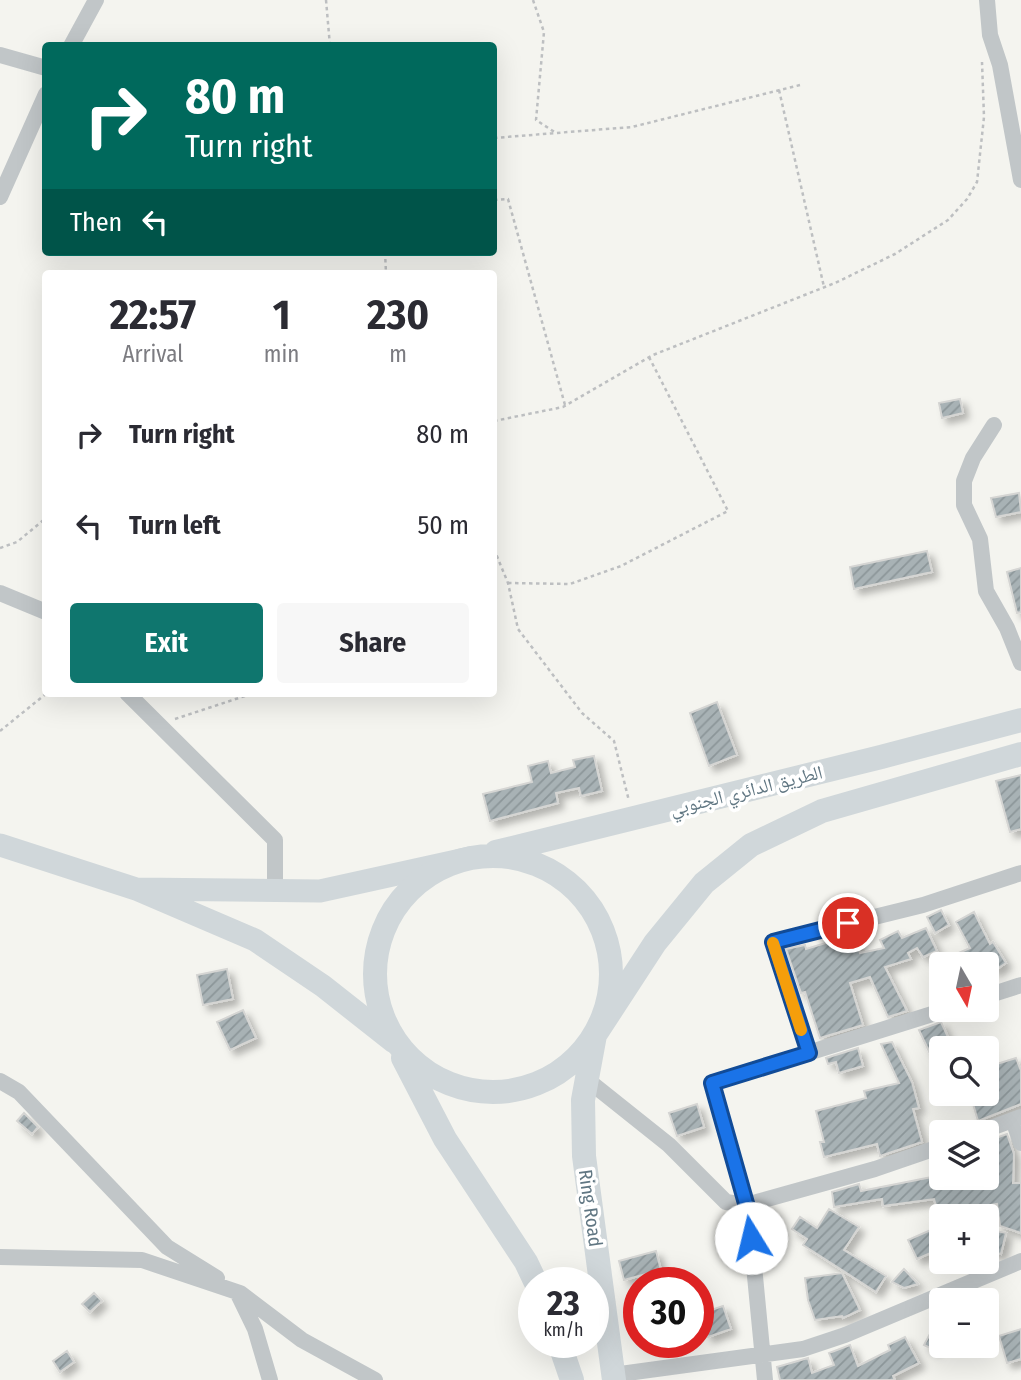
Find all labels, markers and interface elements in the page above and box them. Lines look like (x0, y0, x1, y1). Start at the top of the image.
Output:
text: 80 m (185, 67, 285, 126)
icon: right (70, 70, 161, 161)
text: Turn right (185, 127, 312, 165)
icon: left (136, 203, 174, 241)
text: Then (70, 207, 122, 238)
text: 22:57 (110, 290, 196, 340)
text: 1 (273, 290, 290, 340)
text: 230 (367, 290, 429, 340)
text: Arrival (122, 340, 183, 368)
text: min (264, 340, 299, 368)
text: m (389, 340, 407, 368)
icon: right (70, 416, 108, 454)
text: Turn right (129, 419, 235, 450)
text: 80 m (416, 419, 469, 450)
icon: left (70, 507, 108, 545)
text: Turn left (129, 510, 221, 541)
text: 50 m (417, 510, 469, 541)
button: Exit (70, 603, 263, 683)
button: Share (277, 603, 469, 683)
street label: الطريق الدائري الجنوبي (667, 760, 826, 824)
pin (818, 893, 878, 953)
icon: arrive (829, 904, 867, 942)
north arrow (929, 952, 999, 1022)
map controls (929, 952, 999, 1358)
button: search (929, 1036, 999, 1106)
button: layers (929, 1120, 999, 1190)
street label: Ring Road (574, 1168, 607, 1248)
position arrow (714, 1201, 788, 1275)
button: + (929, 1204, 999, 1274)
speed limit sign: 30 (623, 1267, 714, 1358)
text: 23 (547, 1282, 580, 1324)
button: − (929, 1288, 999, 1358)
text: km/h (543, 1319, 584, 1341)

